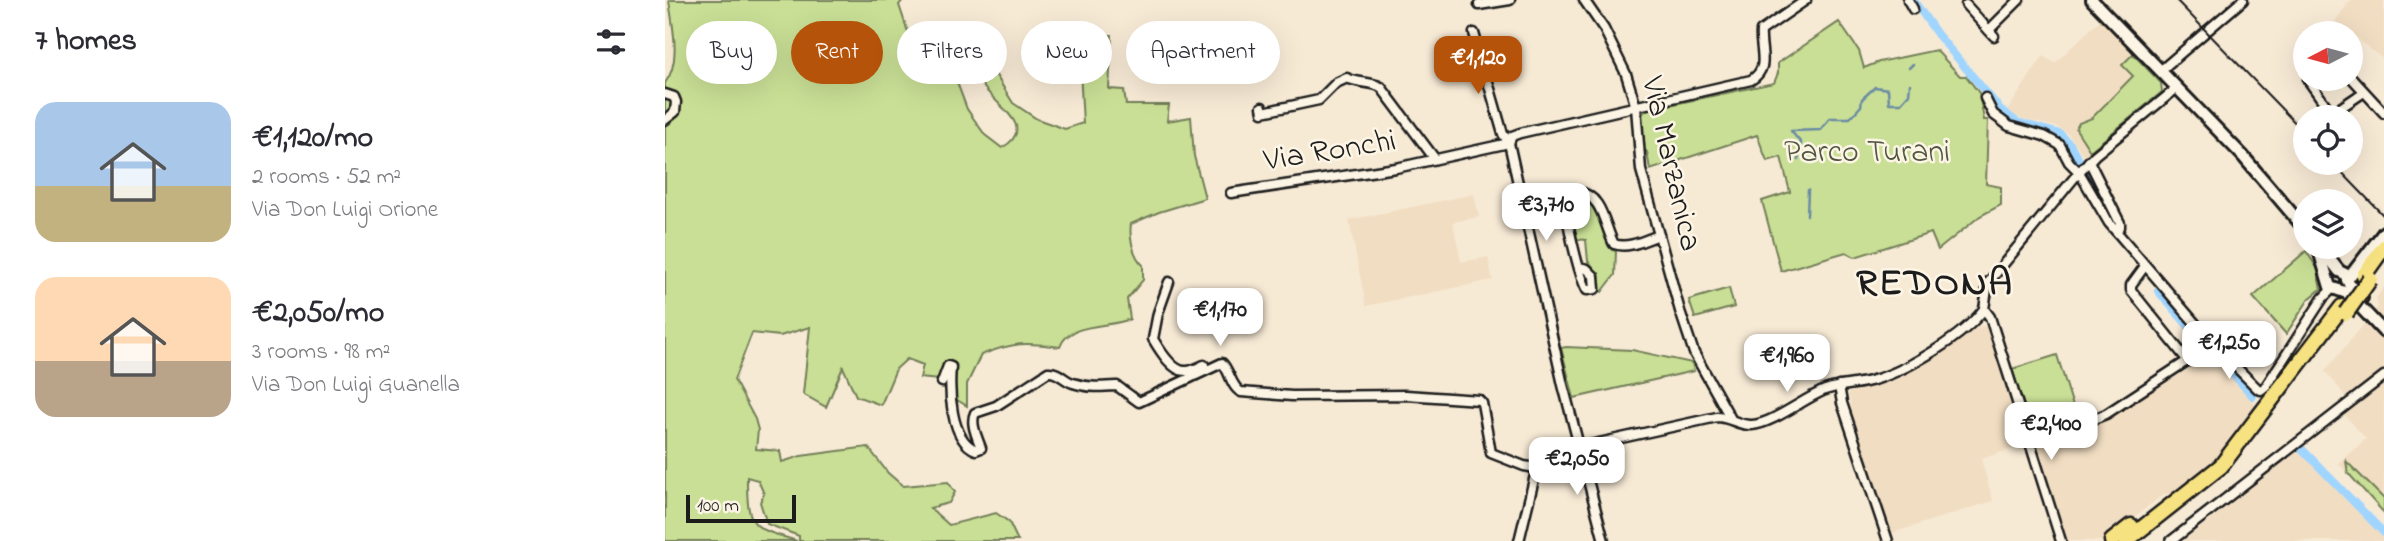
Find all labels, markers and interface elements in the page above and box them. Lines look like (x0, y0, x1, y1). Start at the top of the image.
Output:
text: 7 homes (35, 20, 137, 64)
chip: Buy (686, 21, 777, 84)
chip: Rent (791, 21, 883, 84)
chip: Filters (897, 21, 1007, 84)
chip: New (1021, 21, 1112, 84)
chip: Apartment (1126, 21, 1280, 84)
north arrow (2293, 21, 2363, 91)
map controls (2293, 21, 2363, 259)
icon: filters (592, 23, 630, 61)
pin: €1,120 (1421, 36, 1535, 96)
text: €1,120 (1450, 42, 1506, 75)
street label: Via Marzanica (1627, 71, 1713, 256)
button: locate (2293, 105, 2363, 175)
text: €1,120/mo (252, 117, 373, 161)
street label: Via Ronchi (1260, 118, 1399, 186)
icon: home (91, 130, 175, 214)
park label: Parco Turani (1784, 130, 1950, 177)
text: 2 rooms · 52 m² (252, 161, 401, 194)
pin: €3,710 (1489, 184, 1603, 243)
text: €3,710 (1518, 189, 1574, 222)
button: layers (2293, 189, 2363, 259)
text: Via Don Luigi Orione (252, 194, 438, 227)
district label: REDONA (1856, 257, 2014, 313)
pin: €1,170 (1163, 288, 1277, 348)
text: €2,050/mo (252, 292, 384, 336)
text: €1,170 (1193, 294, 1247, 327)
icon: home (91, 305, 175, 389)
pin: €1,250 (2172, 322, 2286, 381)
text: €1,250 (2198, 327, 2260, 360)
pin: €1,960 (1730, 334, 1844, 394)
text: 3 rooms · 98 m² (252, 336, 390, 369)
text: €1,960 (1760, 340, 1814, 373)
text: Via Don Luigi Guanella (252, 369, 460, 402)
pin: €2,400 (1994, 402, 2108, 462)
text: €2,400 (2021, 408, 2081, 441)
pin: €2,050 (1520, 438, 1634, 497)
text: €2,050 (1545, 443, 1609, 476)
scale bar (686, 492, 796, 524)
text: 100 m (697, 493, 739, 520)

